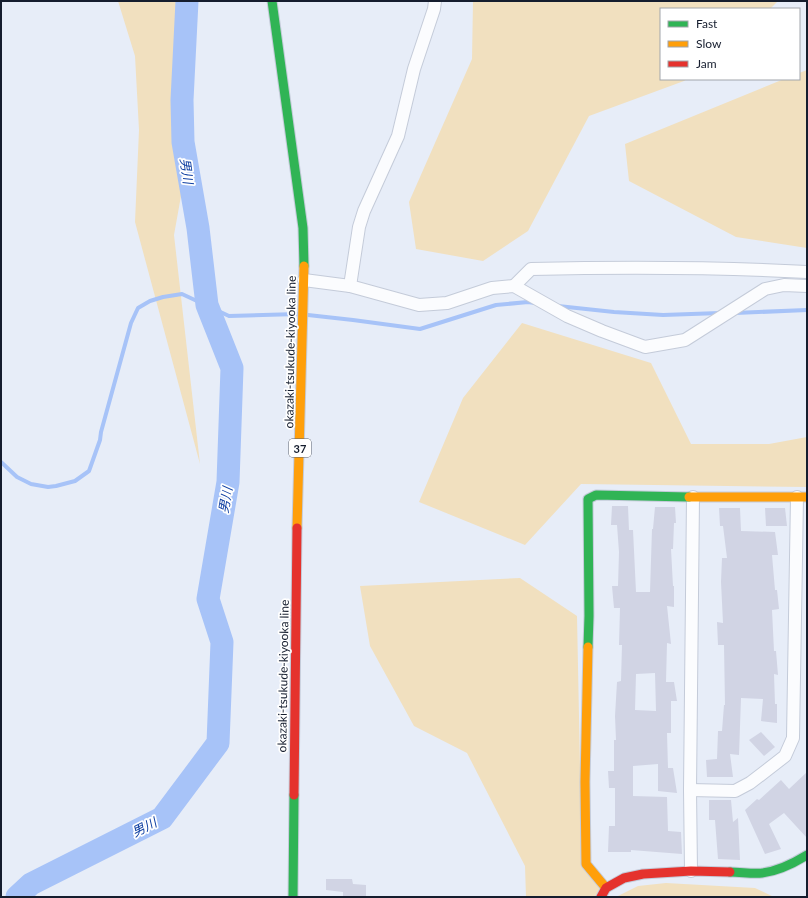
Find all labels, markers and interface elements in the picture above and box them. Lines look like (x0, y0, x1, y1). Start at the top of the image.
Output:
legend (660, 8, 800, 80)
text: Fast (696, 16, 718, 31)
text: Slow (696, 36, 722, 51)
text: Jam (696, 56, 717, 71)
water label: 男川 (177, 157, 197, 187)
street label: okazaki-tsukude-kiyooka line (281, 276, 299, 428)
road number: 37 (289, 439, 311, 457)
water label: 男川 (215, 484, 235, 514)
street label: okazaki-tsukude-kiyooka line (274, 600, 292, 752)
water label: 男川 (129, 813, 161, 840)

